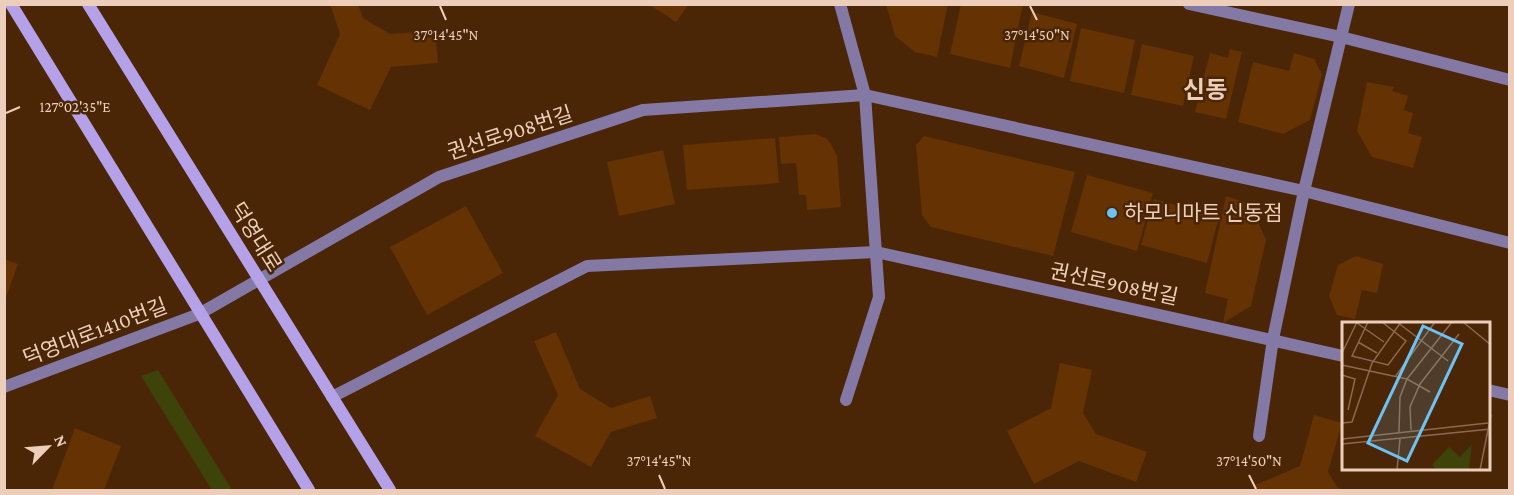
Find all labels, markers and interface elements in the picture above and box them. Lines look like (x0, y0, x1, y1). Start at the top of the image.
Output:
text: 37°14'45"N (414, 27, 479, 43)
text: 37°14'50"N (1004, 27, 1070, 43)
district label: 신동 (1183, 76, 1227, 103)
text: 127°02'35"E (40, 99, 110, 115)
street label: 권선로908번길 (444, 101, 576, 165)
street label: 덕영대로 (225, 198, 287, 276)
place label: 하모니마트 신동점 (1124, 201, 1283, 225)
marker: 하모니마트 신동점 (1105, 206, 1119, 220)
street label: 권선로908번길 (1048, 259, 1180, 309)
street label: 덕영대로1410번길 (20, 293, 170, 371)
inset map (1342, 322, 1490, 471)
north arrow (18, 417, 78, 477)
text: N (51, 432, 71, 449)
text: 37°14'45"N (627, 453, 692, 469)
text: 37°14'50"N (1216, 453, 1282, 469)

